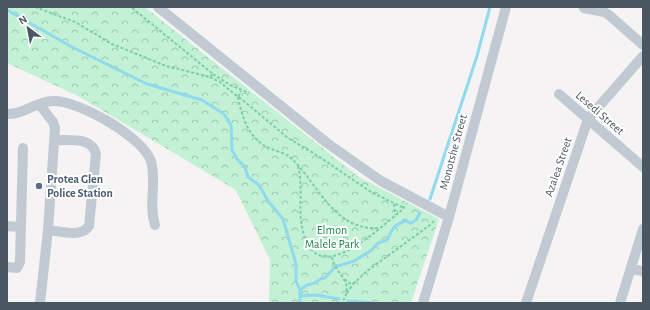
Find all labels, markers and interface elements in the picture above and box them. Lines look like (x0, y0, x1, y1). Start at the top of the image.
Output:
north arrow (8, 8, 48, 48)
text: N (17, 13, 29, 27)
street label: Lesedi Street (574, 89, 627, 137)
street label: Monotshe Street (437, 113, 469, 191)
street label: Azalea Street (542, 136, 574, 198)
place label: Protea Glen Police Station (47, 173, 113, 199)
marker: Protea Glen Police Station (34, 181, 44, 191)
park label: Elmon Malele Park (305, 224, 360, 250)

